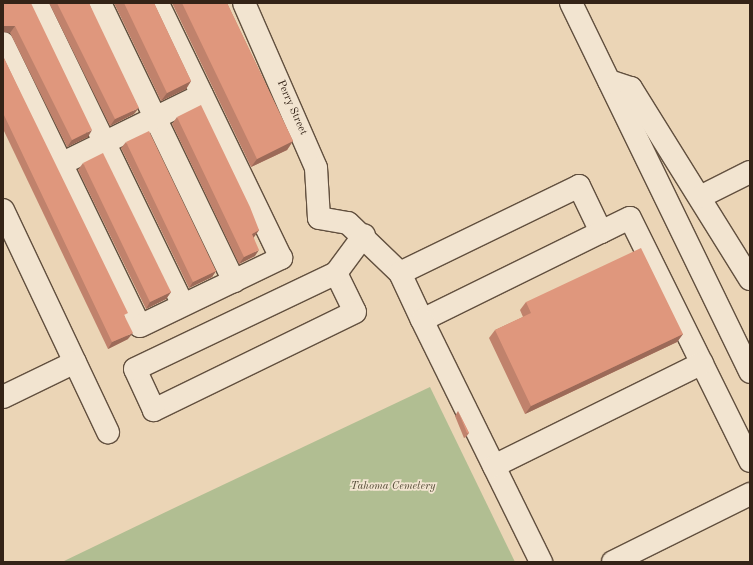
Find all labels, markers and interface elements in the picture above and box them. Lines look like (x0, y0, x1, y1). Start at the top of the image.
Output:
street label: Perry Street (273, 78, 309, 138)
park label: Tahoma Cemetery (351, 480, 435, 494)

